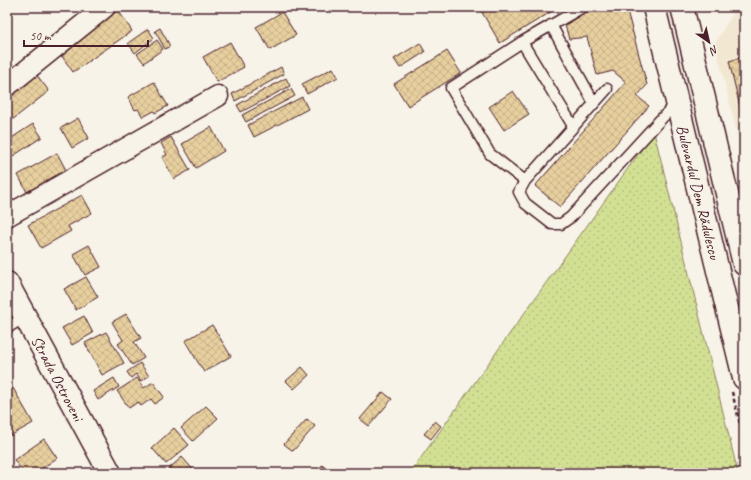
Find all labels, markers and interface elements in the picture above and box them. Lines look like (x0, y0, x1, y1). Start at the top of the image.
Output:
scale bar (24, 22, 148, 48)
north arrow (689, 22, 729, 62)
text: 50 m (30, 28, 52, 44)
text: N (706, 43, 721, 59)
street label: Bulevardul Dem Rădulescu (672, 123, 725, 263)
street label: Strada Ostroveni (26, 332, 89, 426)

